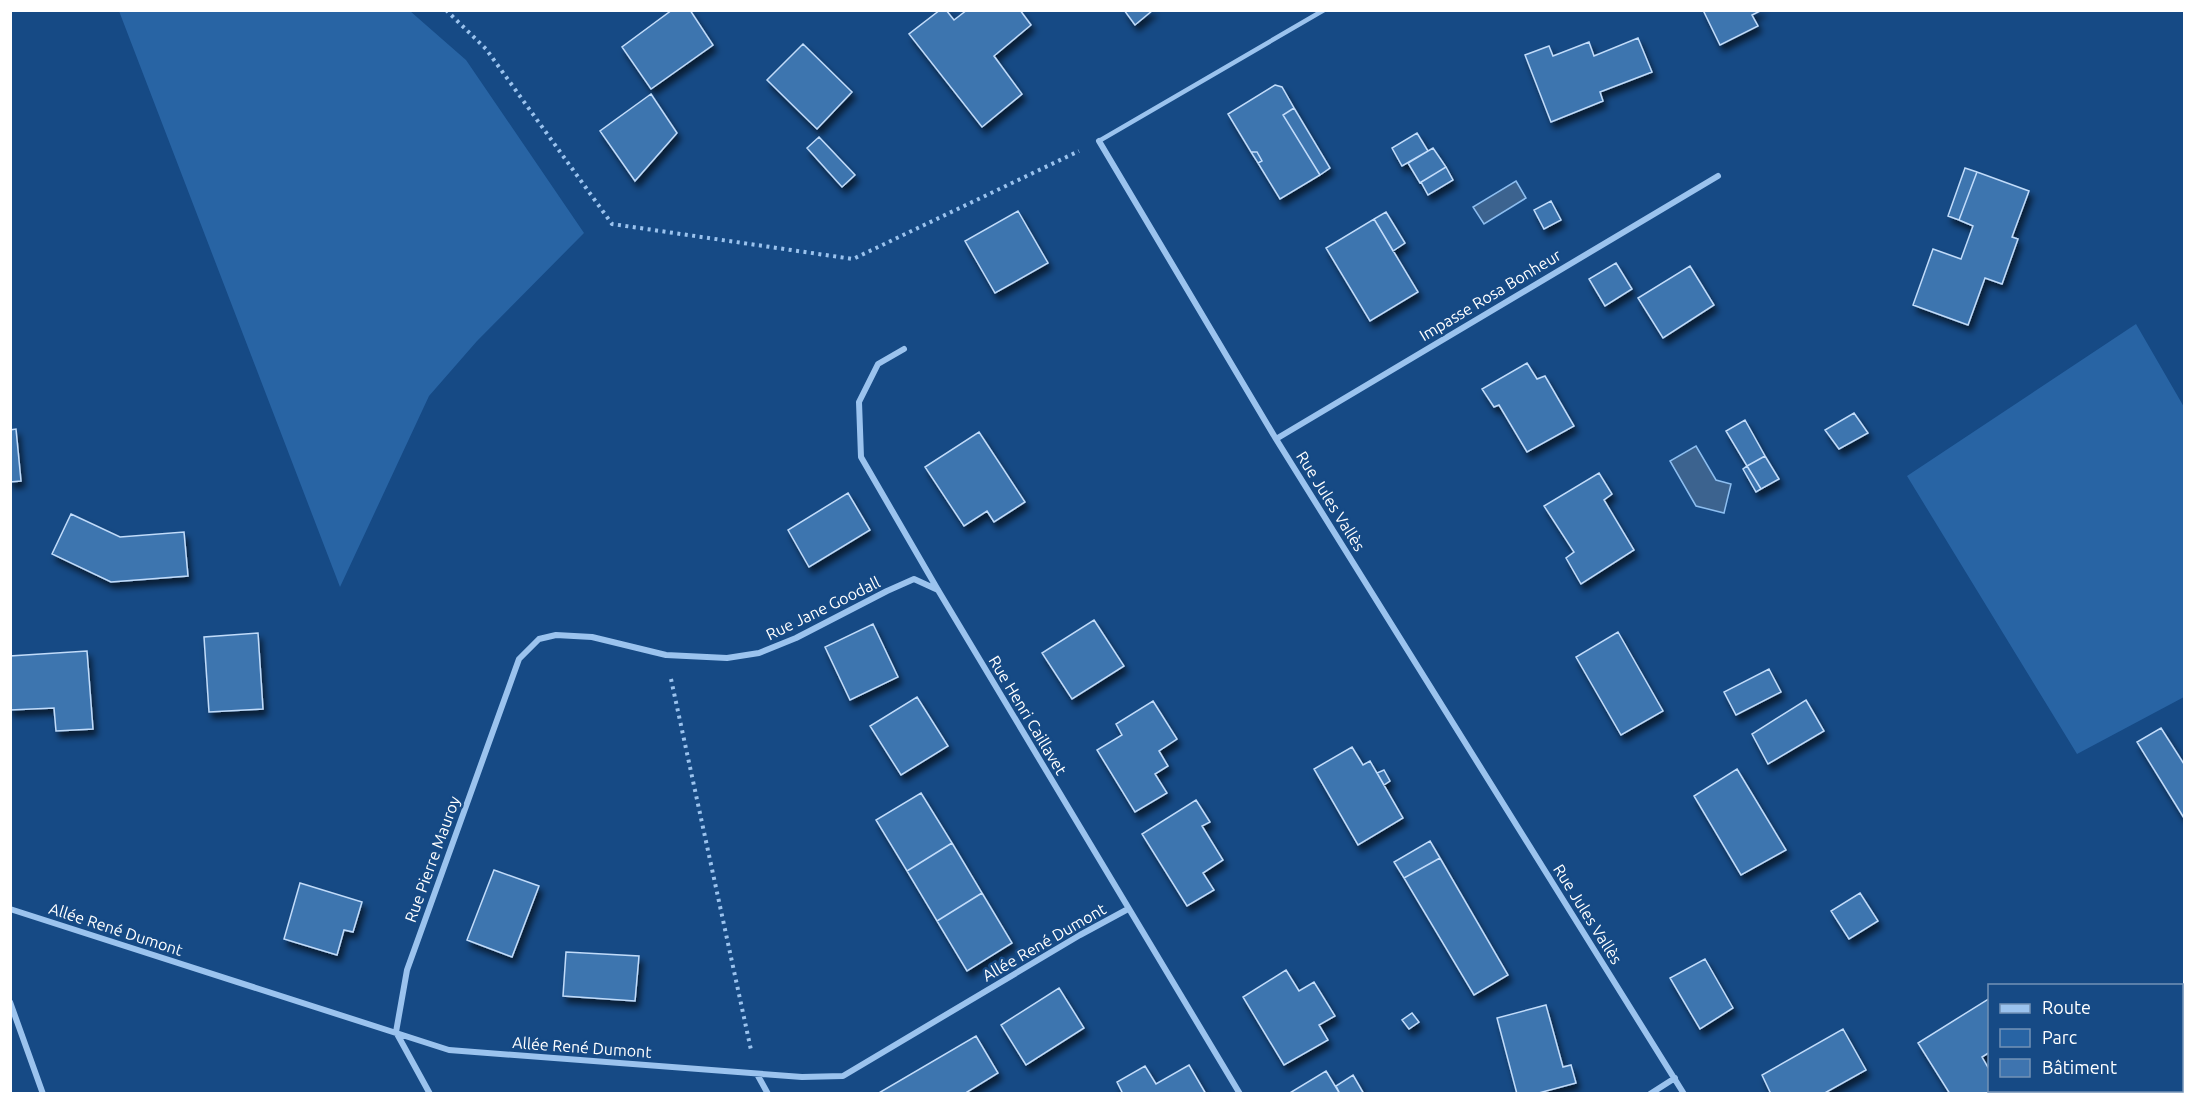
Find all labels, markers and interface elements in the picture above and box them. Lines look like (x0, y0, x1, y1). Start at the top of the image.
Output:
street label: Impasse Rosa Bonheur (1416, 246, 1564, 344)
street label: Rue Jules Vallès (1293, 448, 1369, 554)
street label: Rue Jane Goodall (763, 573, 883, 643)
street label: Rue Henri Caillavet (985, 652, 1071, 778)
street label: Rue Pierre Mauroy (401, 793, 463, 925)
street label: Rue Jules Vallès (1550, 861, 1626, 967)
street label: Allée René Dumont (47, 899, 186, 959)
street label: Allée René Dumont (979, 899, 1110, 985)
legend (1988, 984, 2183, 1092)
text: Route (2042, 997, 2091, 1017)
text: Parc (2042, 1027, 2077, 1047)
street label: Allée René Dumont (512, 1033, 653, 1061)
text: Bâtiment (2042, 1057, 2117, 1077)

